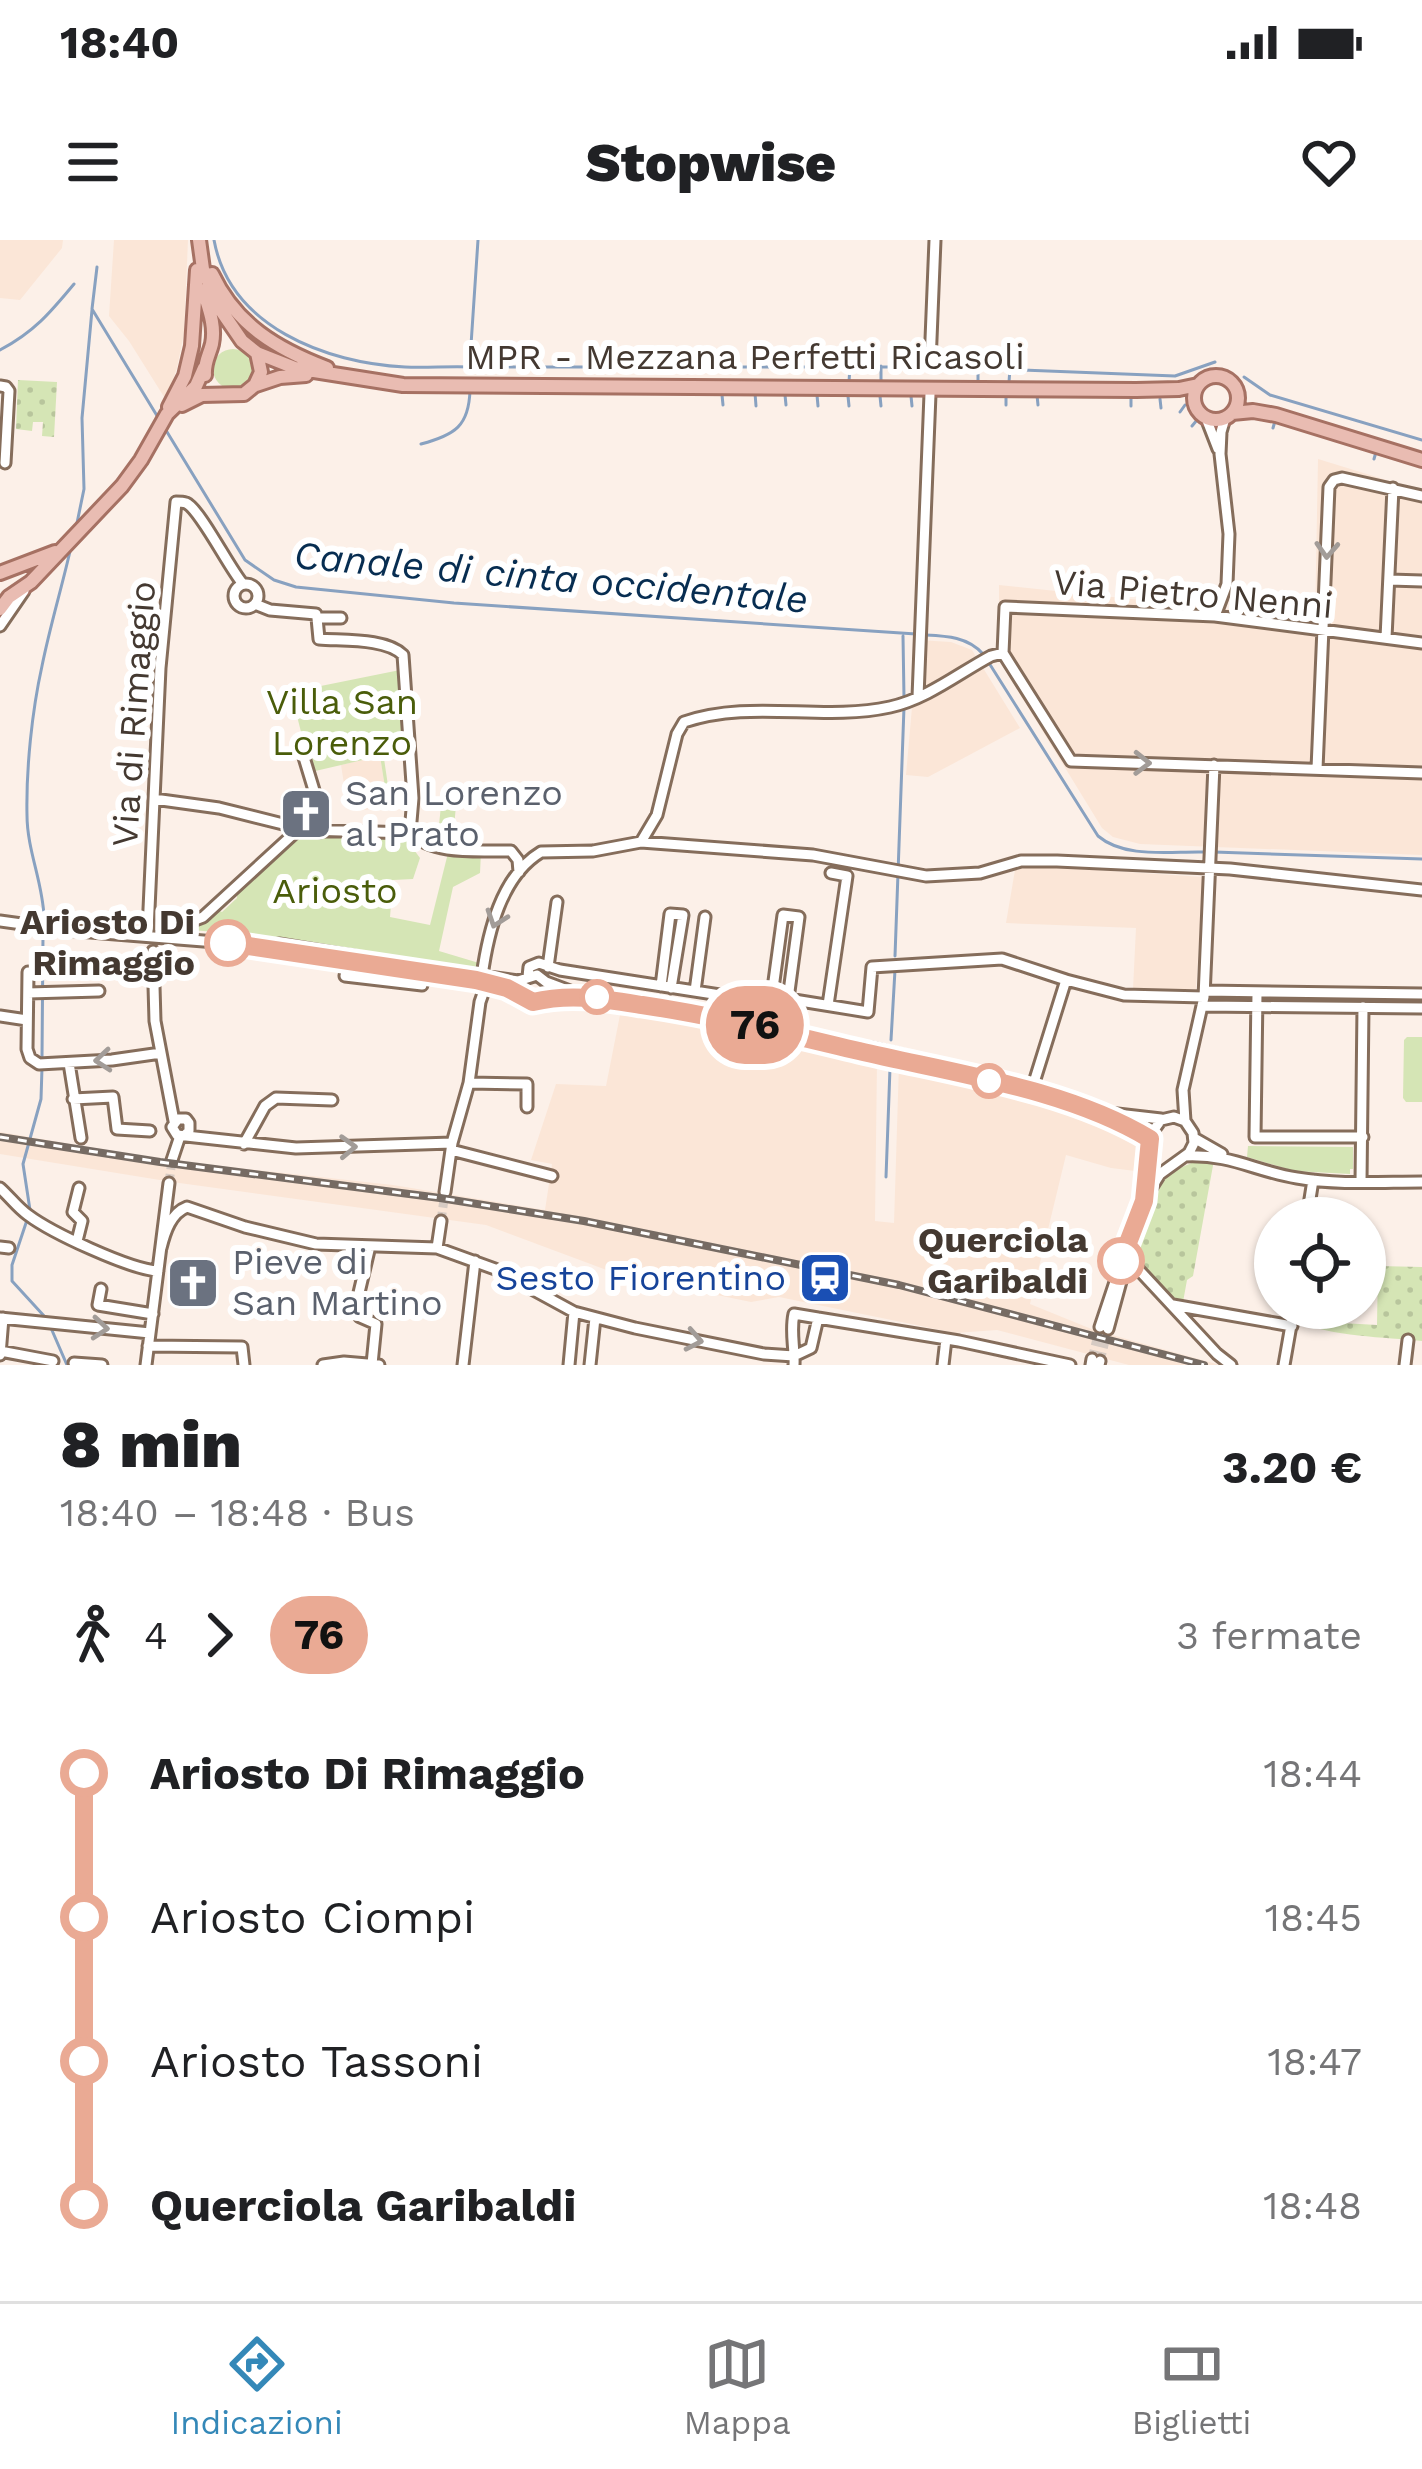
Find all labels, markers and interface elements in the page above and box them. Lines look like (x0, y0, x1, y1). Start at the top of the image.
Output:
text: 18:40 (60, 16, 179, 69)
icon: menu (60, 129, 126, 195)
icon: heart (1296, 129, 1362, 195)
text: Stopwise (586, 131, 836, 194)
street label: MPR - Mezzana Perfetti Ricasoli (465, 336, 1025, 378)
water label: Canale di cinta occidentale (292, 532, 810, 622)
one-way arrow (1314, 541, 1340, 560)
street label: Via Pietro Nenni (1051, 561, 1335, 627)
street label: Via di Rimaggio (104, 580, 164, 848)
park label: Villa San Lorenzo (266, 681, 418, 764)
one-way arrow (1133, 750, 1152, 776)
place label: San Lorenzo al Prato (345, 772, 563, 855)
church icon: San Lorenzo al Prato (278, 786, 334, 842)
park label: Ariosto (272, 870, 398, 912)
place label: Ariosto Di Rimaggio (20, 901, 195, 984)
one-way arrow (486, 907, 510, 928)
marker: Ariosto Di Rimaggio (206, 921, 250, 965)
unlabelled marker (581, 981, 613, 1013)
line badge: 76 (701, 986, 809, 1064)
text: 76 (730, 1000, 780, 1049)
one-way arrow (93, 1047, 112, 1072)
unlabelled marker (973, 1065, 1005, 1097)
one-way arrow (339, 1135, 358, 1161)
map controls (1254, 1197, 1386, 1329)
button: locate (1254, 1197, 1386, 1329)
place label: Querciola Garibaldi (918, 1219, 1088, 1302)
marker: Querciola Garibaldi (1099, 1239, 1143, 1283)
place label: Pieve di San Martino (232, 1241, 443, 1324)
station icon: Sesto Fiorentino (797, 1250, 853, 1306)
church icon: Pieve di San Martino (165, 1255, 221, 1311)
place label: Sesto Fiorentino (496, 1257, 786, 1299)
one-way arrow (91, 1315, 110, 1340)
one-way arrow (684, 1326, 704, 1352)
text: 8 min (60, 1406, 242, 1483)
text: 3.20 € (1222, 1441, 1362, 1494)
text: 18:40 – 18:48 · Bus (60, 1490, 415, 1535)
icon: walk (60, 1602, 126, 1668)
icon: forward (186, 1602, 252, 1668)
text: 76 (294, 1610, 344, 1659)
text: 4 (144, 1613, 168, 1658)
text: 3 fermate (1176, 1613, 1362, 1658)
text: Ariosto Di Rimaggio (150, 1747, 585, 1800)
text: 18:44 (1264, 1751, 1362, 1796)
text: Ariosto Ciompi (150, 1891, 475, 1944)
text: 18:45 (1265, 1895, 1362, 1940)
text: Ariosto Tassoni (150, 2035, 483, 2088)
text: 18:47 (1267, 2039, 1362, 2084)
text: Querciola Garibaldi (150, 2179, 576, 2232)
text: 18:48 (1263, 2183, 1362, 2228)
tab: Indicazioni (171, 2331, 343, 2442)
tab: Mappa (684, 2331, 791, 2442)
tab: Biglietti (1132, 2331, 1251, 2442)

